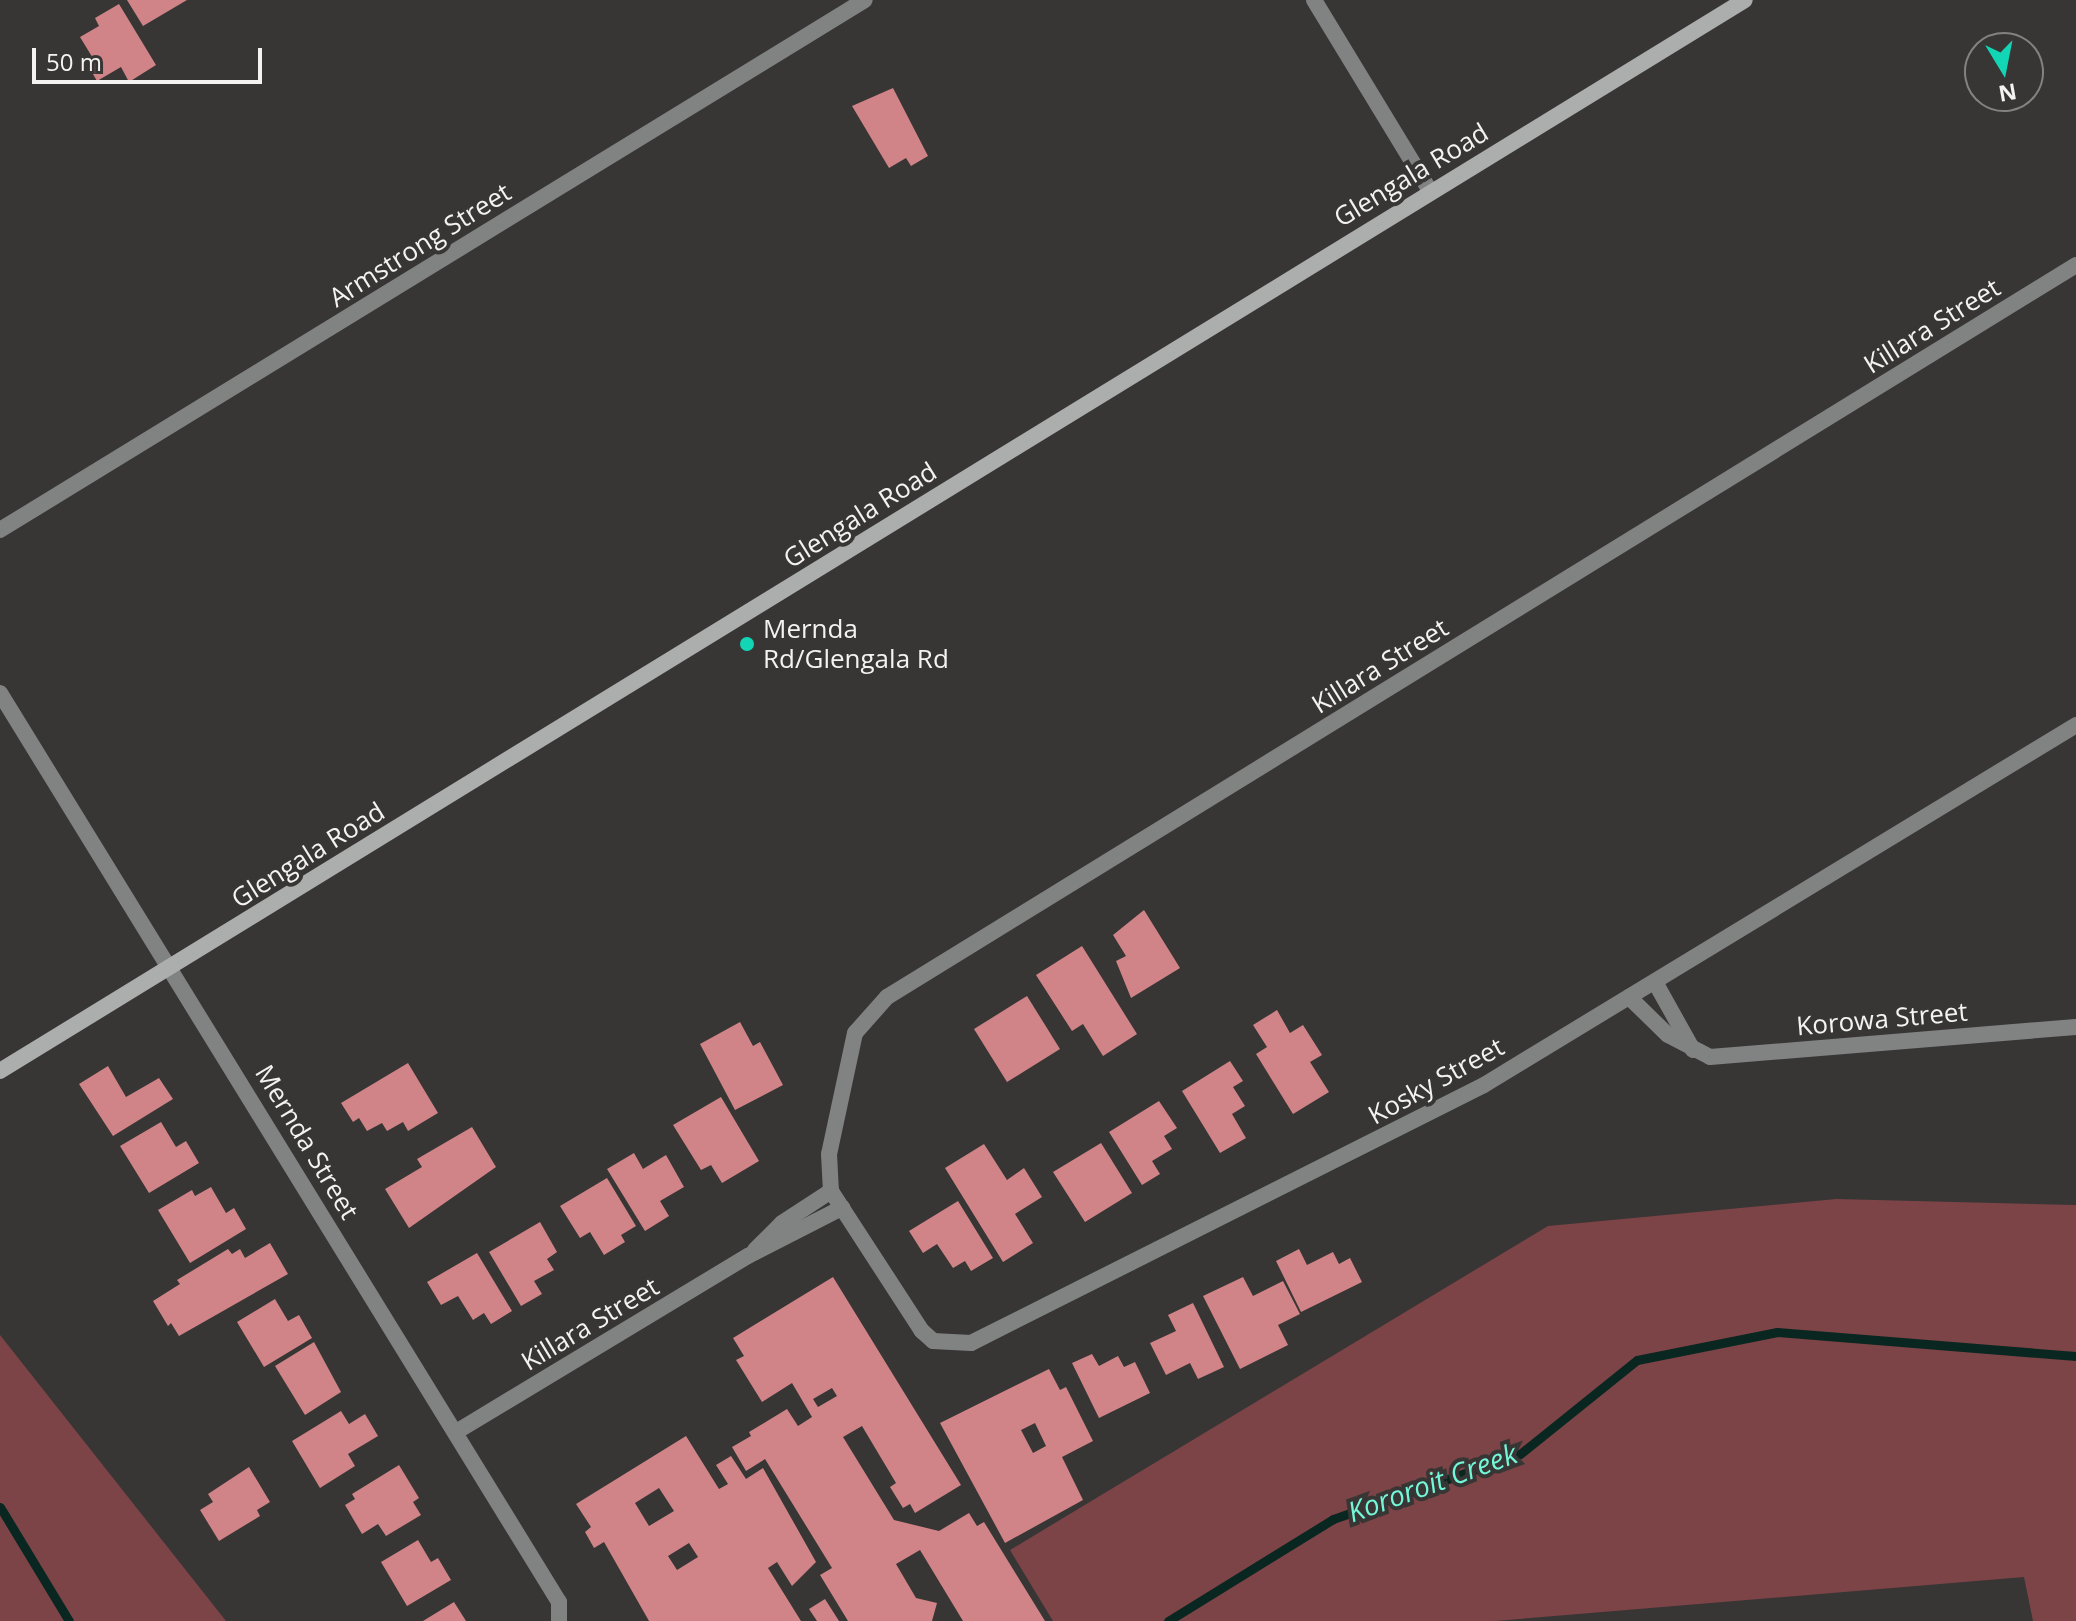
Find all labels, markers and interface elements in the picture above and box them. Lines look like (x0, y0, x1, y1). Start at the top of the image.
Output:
scale bar (36, 32, 266, 82)
north arrow (1964, 32, 2044, 112)
text: 50 m (46, 45, 102, 78)
text: N (1996, 77, 2019, 110)
street label: Glengala Road (1328, 117, 1494, 233)
street label: Armstrong Street (323, 177, 517, 313)
street label: Killara Street (1858, 272, 2006, 380)
street label: Glengala Road (778, 456, 942, 574)
street label: Killara Street (1306, 612, 1454, 720)
place label: Mernda Rd/Glengala Rd (763, 613, 949, 674)
marker: Mernda Rd/Glengala Rd (738, 635, 756, 653)
street label: Glengala Road (226, 796, 390, 914)
street label: Korowa Street (1795, 996, 1969, 1042)
street label: Kosky Street (1363, 1031, 1509, 1131)
street label: Mernda Street (249, 1059, 365, 1225)
street label: Killara Street (516, 1271, 664, 1377)
water label: Kororoit Creek (1343, 1436, 1521, 1528)

